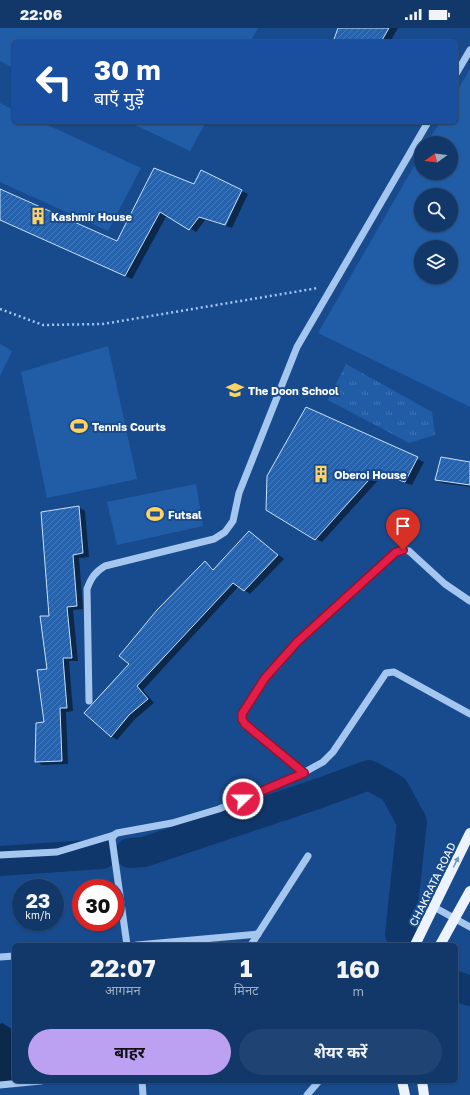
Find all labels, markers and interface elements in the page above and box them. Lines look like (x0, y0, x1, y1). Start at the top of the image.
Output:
text: 22:06 (20, 5, 62, 23)
text: 30 m (94, 53, 161, 86)
icon: left (28, 56, 80, 108)
text: बाएँ मुड़ें (94, 87, 144, 109)
north arrow (414, 136, 458, 180)
map controls (414, 136, 458, 284)
button: search (414, 188, 458, 232)
building icon: Kashmir House (28, 206, 48, 226)
place label: Kashmir House (51, 210, 132, 223)
button: layers (414, 240, 458, 284)
school or university icon: The Doon School (225, 380, 245, 400)
place label: The Doon School (248, 384, 339, 397)
sports icon: Tennis Courts (69, 416, 89, 436)
place label: Tennis Courts (92, 420, 166, 433)
building icon: Oberoi House (311, 464, 331, 484)
place label: Oberoi House (334, 468, 407, 481)
sports icon: Futsal (145, 504, 165, 524)
place label: Futsal (168, 508, 202, 521)
pin (386, 509, 420, 550)
icon: arrive (392, 515, 414, 537)
position arrow (222, 778, 264, 820)
street label: CHAKRATA ROAD (406, 840, 458, 928)
one-way arrow (453, 856, 459, 868)
speed limit sign: 30 (72, 879, 124, 931)
text: 23 (26, 888, 50, 912)
text: km/h (25, 909, 51, 921)
text: 22:07 (90, 953, 156, 982)
text: 1 (240, 953, 252, 982)
text: 160 (337, 954, 380, 983)
text: आगमन (105, 982, 141, 998)
text: मिनट (234, 982, 259, 998)
text: m (353, 983, 364, 999)
button: बाहर (28, 1029, 231, 1075)
button: शेयर करें (239, 1029, 442, 1075)

